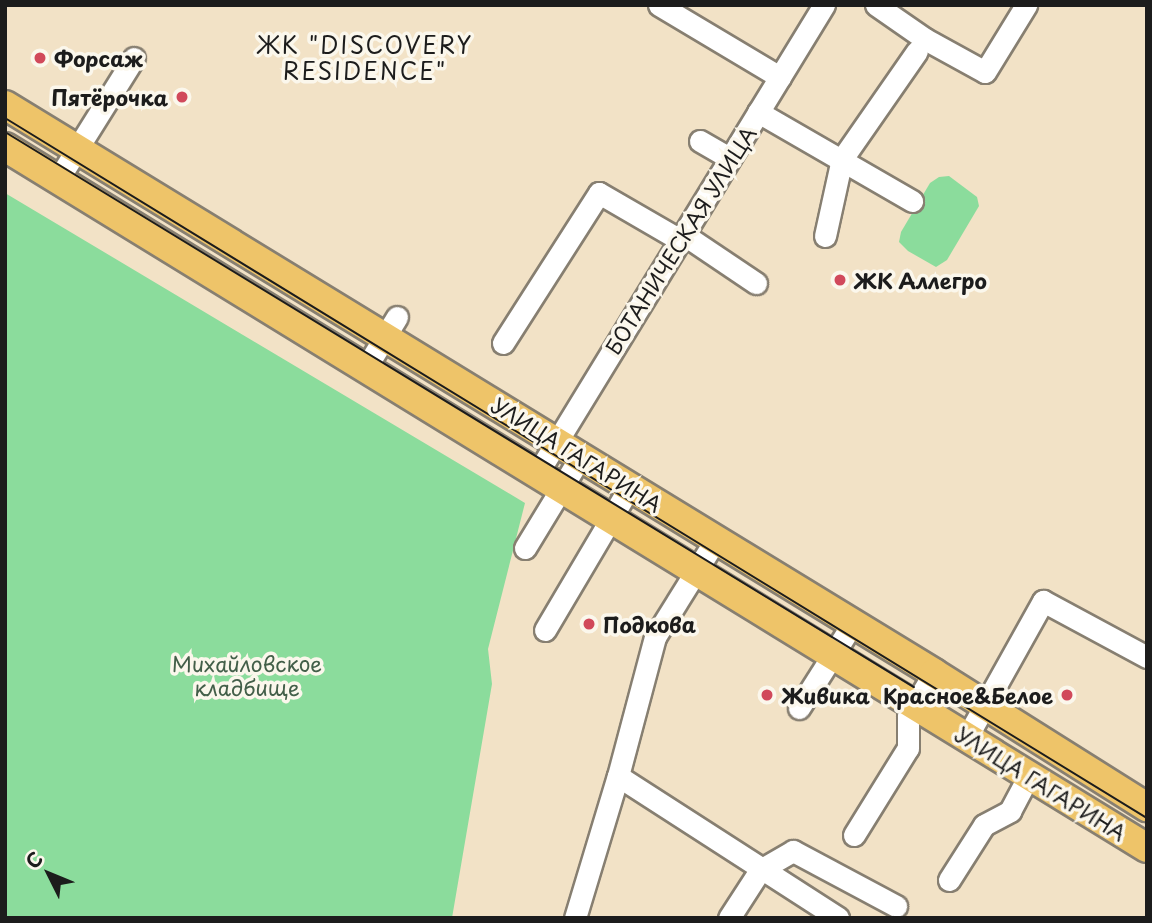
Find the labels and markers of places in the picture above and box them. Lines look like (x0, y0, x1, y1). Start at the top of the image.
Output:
place label: Форсаж (54, 45, 143, 71)
marker: Форсаж (32, 50, 48, 66)
place label: Пятёрочка (51, 84, 168, 110)
marker: Пятёрочка (174, 89, 190, 105)
place label: ЖК Аллегро (854, 267, 987, 293)
marker: ЖК Аллегро (832, 272, 848, 288)
place label: Подкова (603, 611, 696, 637)
marker: Подкова (581, 616, 597, 632)
place label: Живика (781, 682, 870, 708)
place label: Красное&Белое (883, 682, 1053, 708)
marker: Живика (759, 687, 775, 703)
marker: Красное&Белое (1059, 687, 1075, 703)

